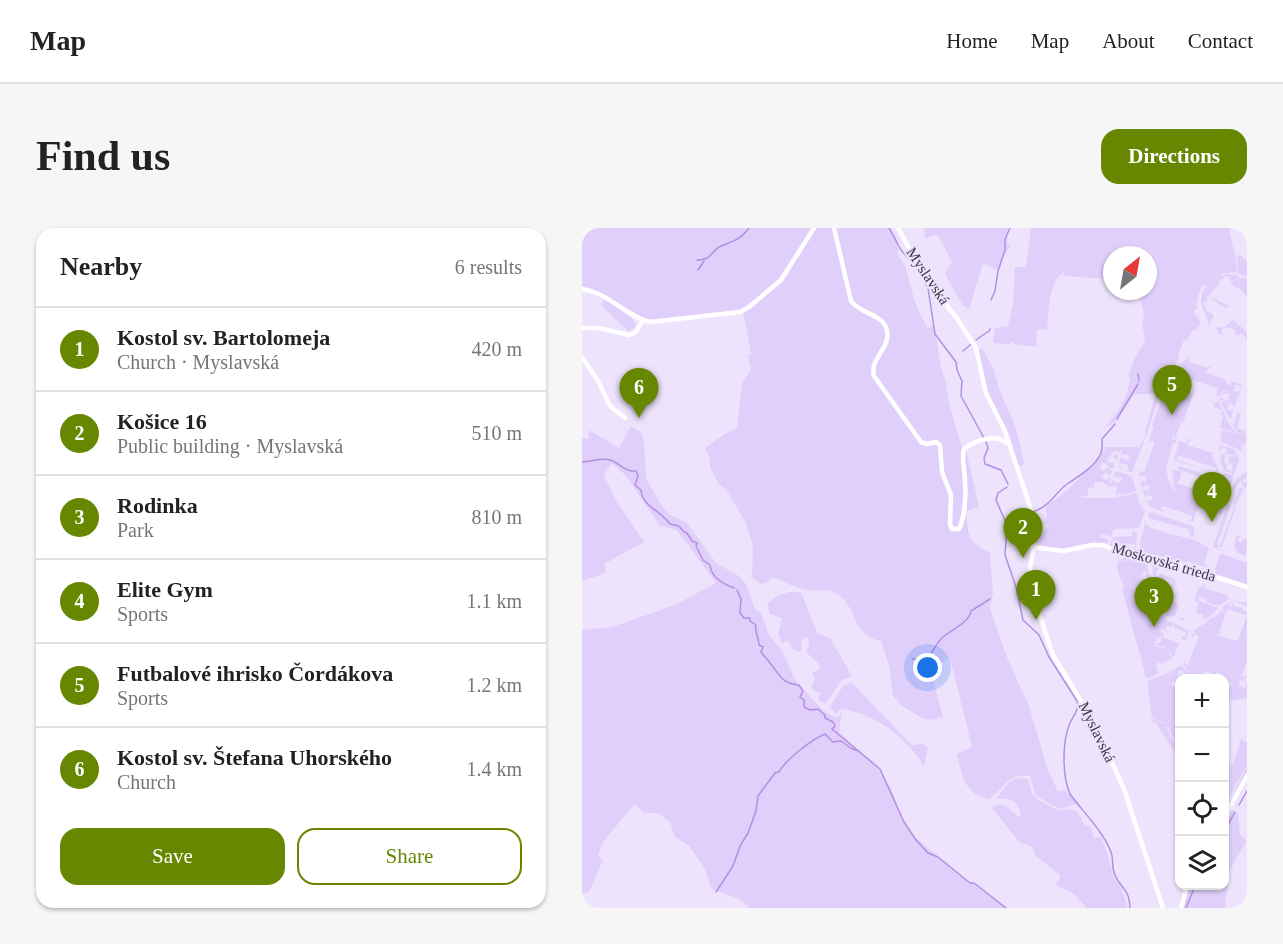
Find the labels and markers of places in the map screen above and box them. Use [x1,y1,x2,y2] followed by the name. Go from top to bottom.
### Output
[1152,366,1192,415] pin: 5
[620,368,658,418] pin: 6
[1192,472,1232,522] pin: 4
[1004,508,1042,558] pin: 2
[1016,570,1056,620] pin: 1
[1134,578,1174,627] pin: 3

